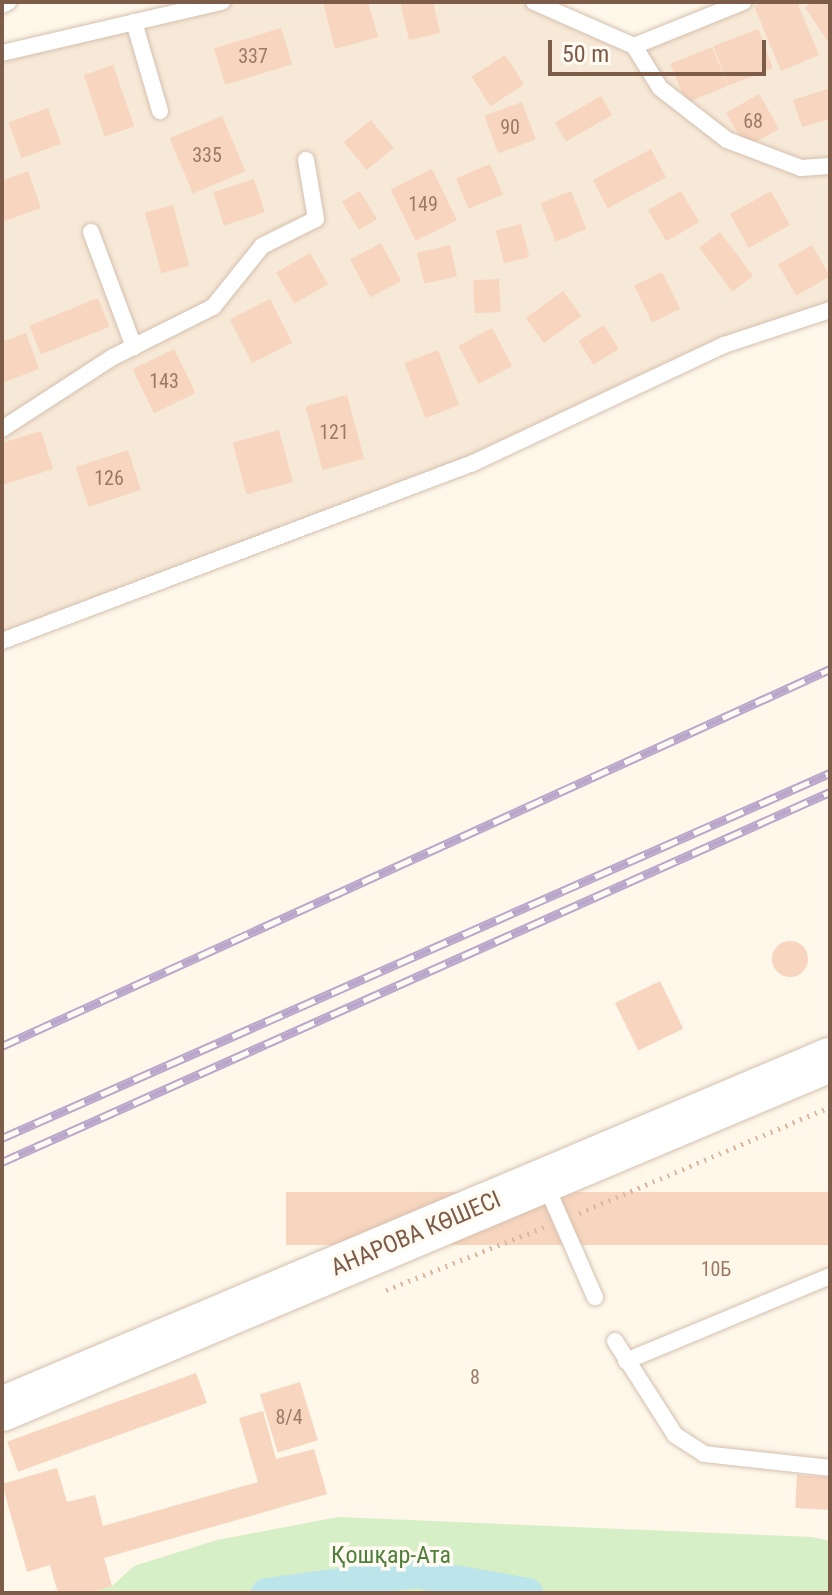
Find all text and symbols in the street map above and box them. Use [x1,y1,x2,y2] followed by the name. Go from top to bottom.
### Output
[552,24,770,74] scale bar
[562,40,609,68] text: 50 m
[238,44,268,68] house number: 337
[743,109,763,133] house number: 68
[500,115,520,139] house number: 90
[192,143,222,167] house number: 335
[408,192,438,216] house number: 149
[149,369,179,393] house number: 143
[319,420,349,444] house number: 121
[94,466,124,490] house number: 126
[327,1185,505,1283] street label: АНАРОВА КӨШЕСІ
[701,1257,731,1281] house number: 10Б
[470,1365,480,1389] house number: 8
[275,1405,303,1429] house number: 8/4
[331,1542,451,1570] park label: Қошқар-Ата

